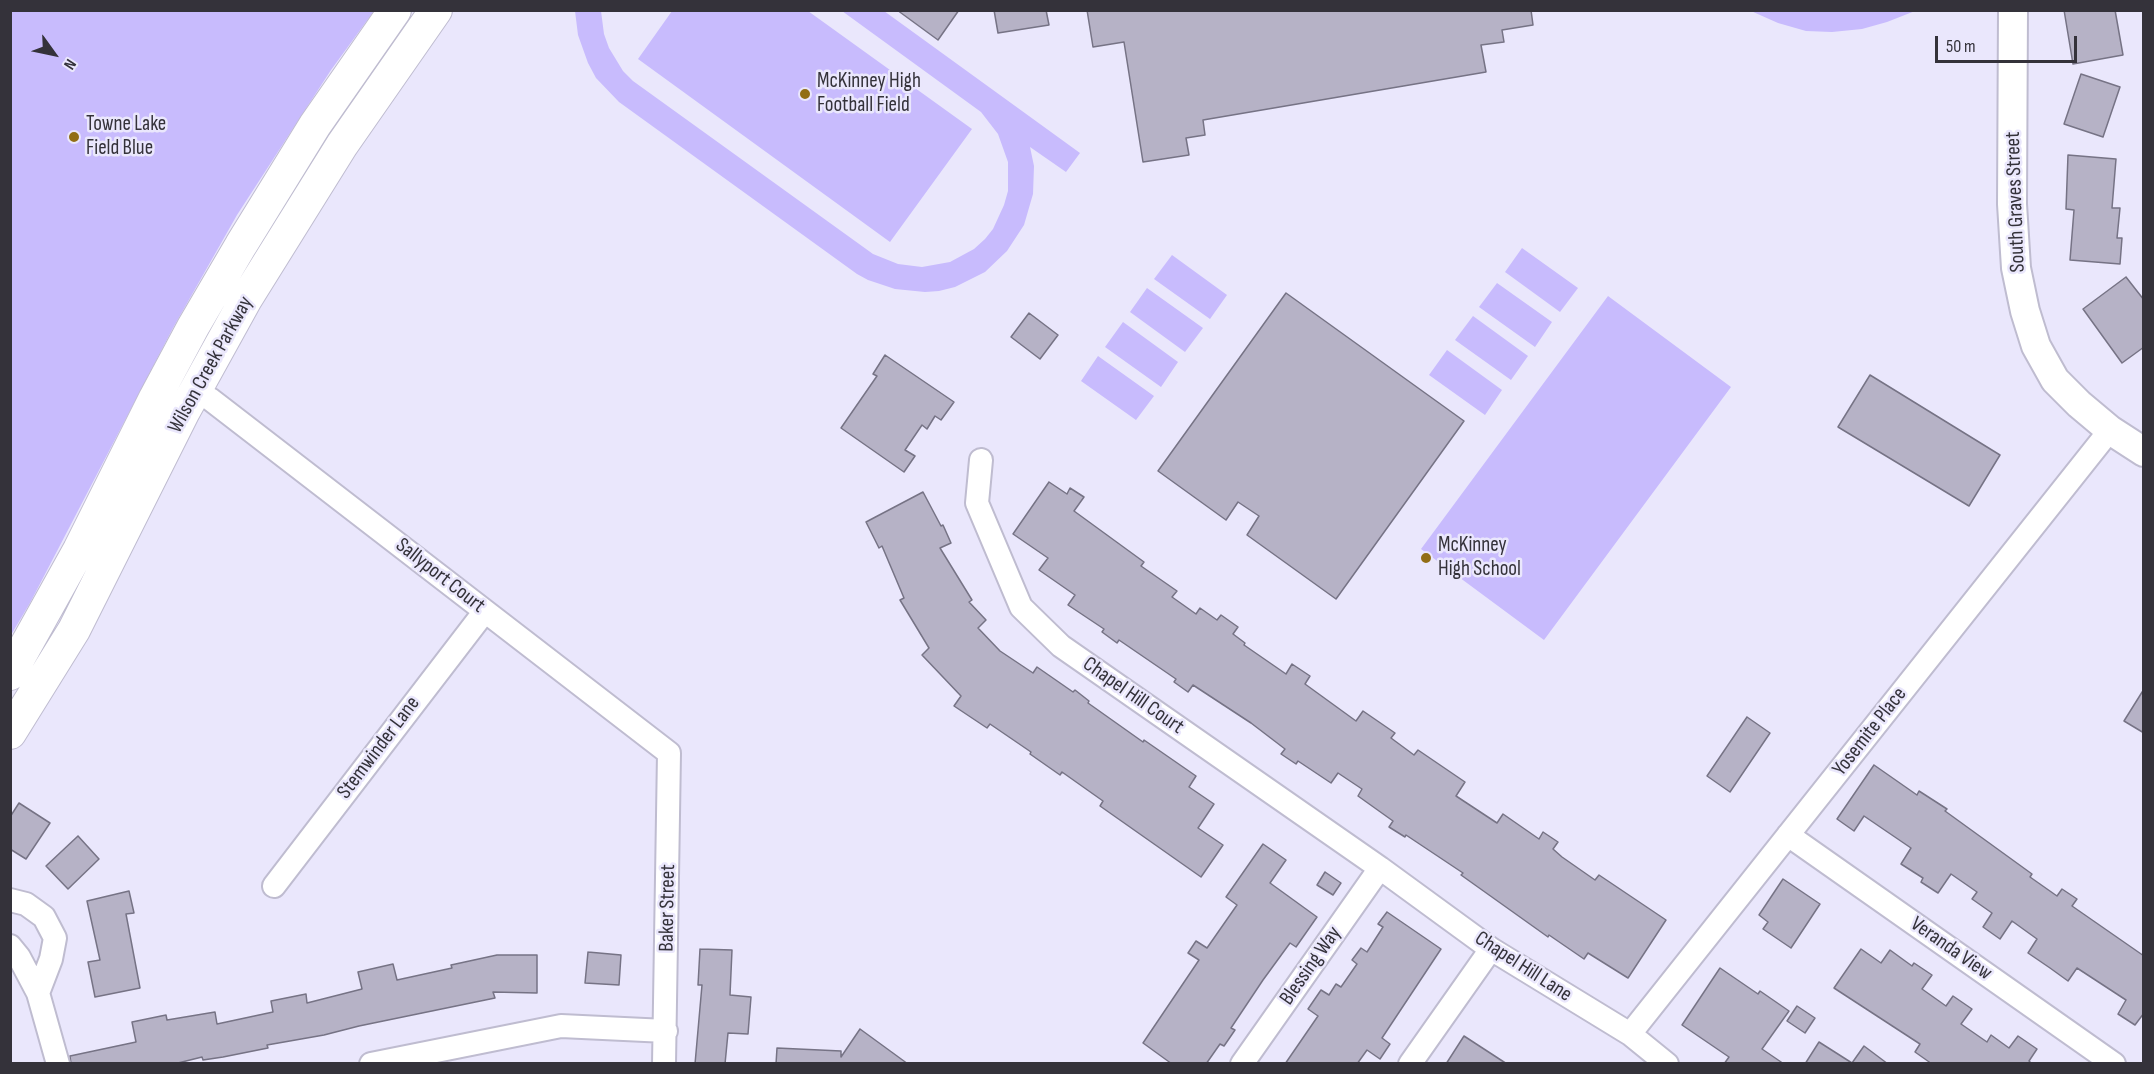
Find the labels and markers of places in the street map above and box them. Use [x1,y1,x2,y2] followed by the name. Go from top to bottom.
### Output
[817,69,921,119] place label: McKinney High Football Field
[798,87,812,101] marker: McKinney High Football Field
[86,112,166,162] place label: Towne Lake Field Blue
[67,130,81,144] marker: Towne Lake Field Blue
[1438,533,1521,583] place label: McKinney High School
[1419,551,1433,565] marker: McKinney High School

